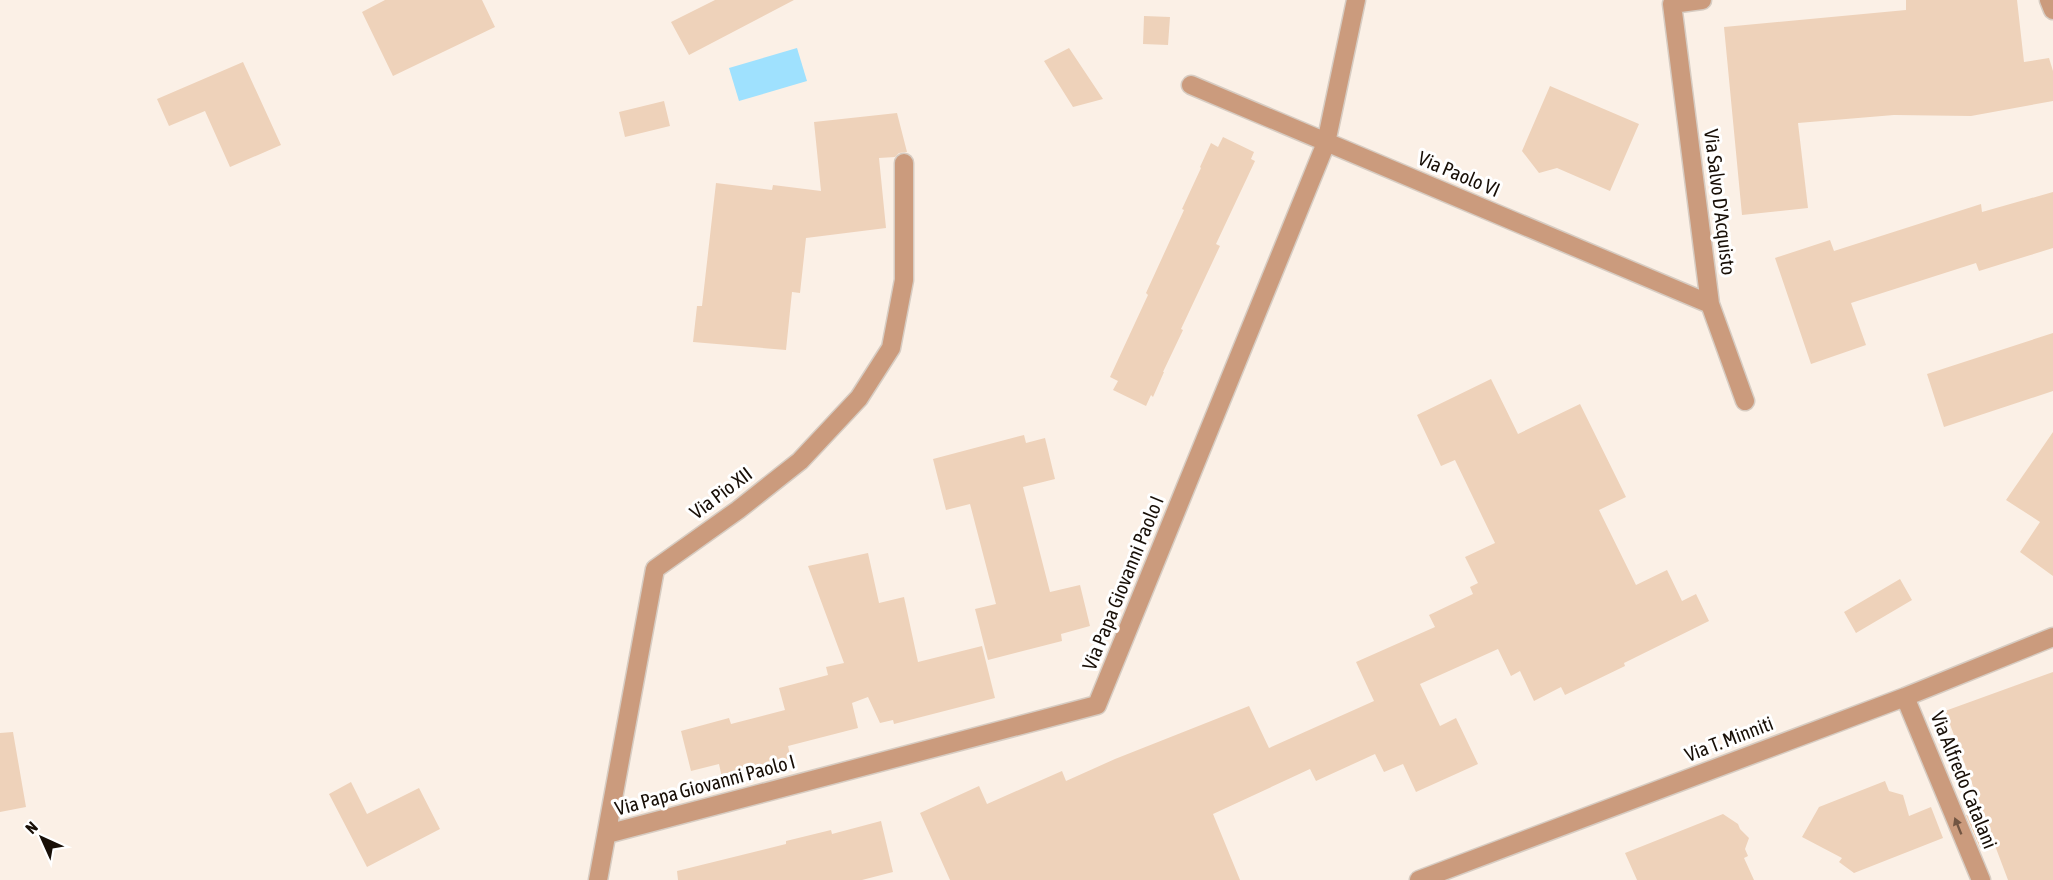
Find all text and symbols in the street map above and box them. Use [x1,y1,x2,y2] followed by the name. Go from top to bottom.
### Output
[1700,128,1741,276] street label: Via Salvo D'Acquisto
[1415,146,1504,201] street label: Via Paolo VI
[685,462,756,523] street label: Via Pio XII
[1077,492,1168,673] street label: Via Papa Giovanni Paolo I
[1926,708,2002,852] street label: Via Alfredo Catalani
[1681,711,1776,766] street label: Via T. Minniti
[612,749,797,820] street label: Via Papa Giovanni Paolo I
[12,808,72,868] north arrow
[1953,817,1962,835] one-way arrow
[22,818,41,837] text: N

